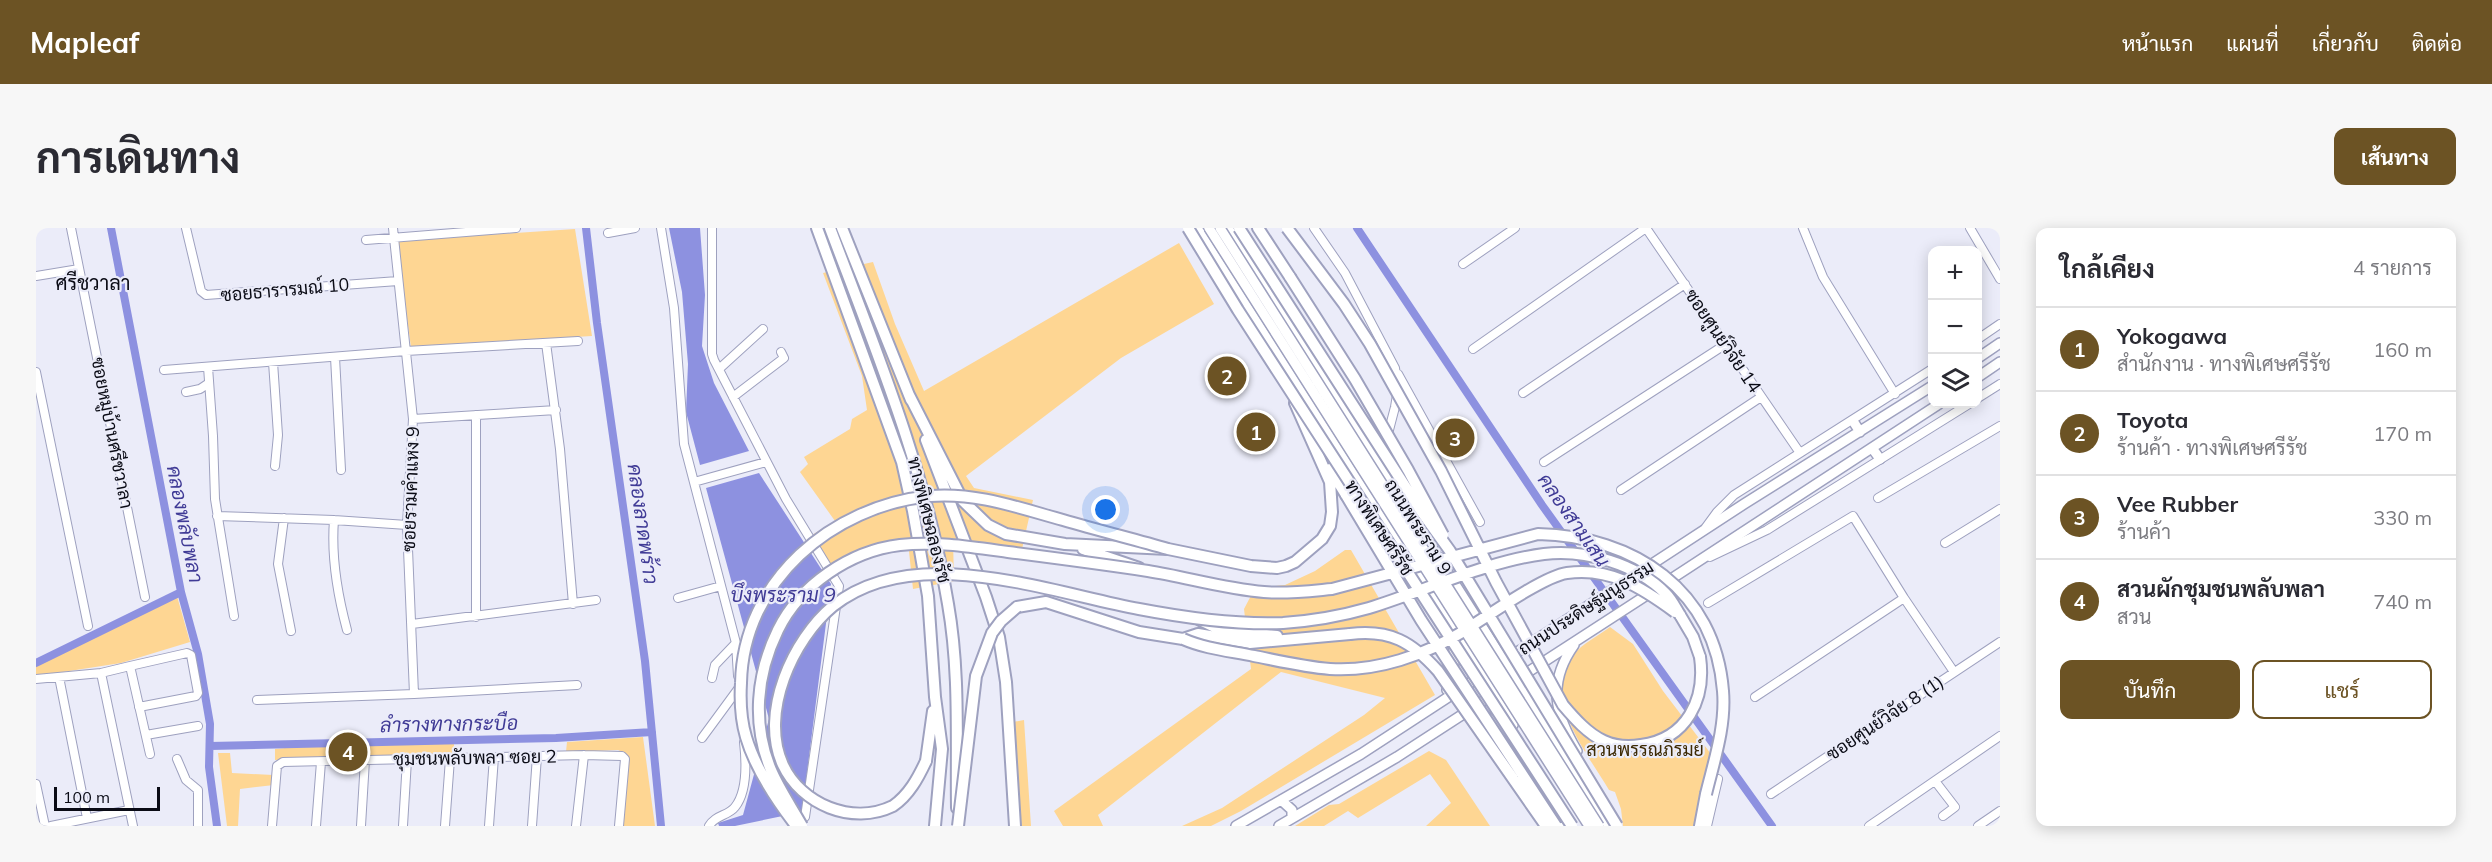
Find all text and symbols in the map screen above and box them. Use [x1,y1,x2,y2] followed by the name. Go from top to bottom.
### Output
[30,25,139,60] text: Mapleaf
[2122,30,2193,56] text: หน้าแรก
[2226,30,2279,56] text: แผนที่
[2312,30,2379,56] text: เกี่ยวกับ
[2412,30,2462,56] text: ติดต่อ
[2334,128,2456,185] button: เส้นทาง
[36,131,240,184] text: การเดินทาง
[1928,246,1982,408] map controls
[1928,246,1982,300] button: +
[2060,252,2155,285] text: ใกล้เคียง
[2353,255,2432,280] text: 4 รายการ
[55,270,131,295] district label: ศรีชวาลา
[220,271,350,307] street label: ซอยธารารมณ์ 10
[1679,284,1768,398] street label: ซอยศูนย์วิจัย 14
[1928,300,1982,354] button: −
[2117,322,2227,350] text: Yokogawa
[2074,337,2086,362] text: 1
[2373,337,2432,362] text: 160 m
[2117,351,2331,376] text: สำนักงาน · ทางพิเศษศรีรัช
[1208,354,1246,398] pin: 2
[1928,354,1982,408] button: layers
[85,355,139,511] street label: ซอยหมู่บ้านศรีชวาลา
[2117,406,2188,434] text: Toyota
[1236,410,1276,454] pin: 1
[1436,416,1474,460] pin: 3
[2074,421,2086,446] text: 2
[2373,421,2432,446] text: 170 m
[397,426,424,552] street label: ซอยรามคำแหง 9
[2117,435,2308,460] text: ร้านค้า · ทางพิเศษศรีรัช
[903,454,956,585] street label: ทางพิเศษฉลองรัช
[623,462,664,586] water label: คลองลาดพร้าว
[162,463,209,585] water label: คลองพลับพลา
[1533,468,1616,572] water label: คลองสามเสน
[1340,475,1420,580] street label: ทางพิเศษศรีรัช
[1380,475,1457,579] street label: ถนนพระราม 9
[2117,490,2238,518] text: Vee Rubber
[1091,495,1120,524] your location
[2074,505,2086,530] text: 3
[2373,505,2432,530] text: 330 m
[2117,519,2171,544] text: ร้านค้า
[1513,554,1659,662] street label: ถนนประดิษฐ์มนูธรรม
[2117,575,2325,603] text: สวนผักชุมชนพลับพลา
[730,582,836,607] water label: บึงพระราม 9
[2074,589,2086,614] text: 4
[2373,589,2432,614] text: 740 m
[2117,604,2152,629] text: สวน
[2060,660,2240,719] button: บันทึก
[2252,660,2432,719] button: แชร์
[1821,669,1949,767] street label: ซอยศูนย์วิจัย 8 (1)
[380,710,518,737] water label: ลำรางทางกระบือ
[328,730,368,774] pin: 4
[1586,737,1704,761] park label: สวนพรรณภิรมย์
[393,745,557,771] street label: ชุมชนพลับพลา ซอย 2
[54,784,160,812] scale bar
[63,787,110,807] text: 100 m

